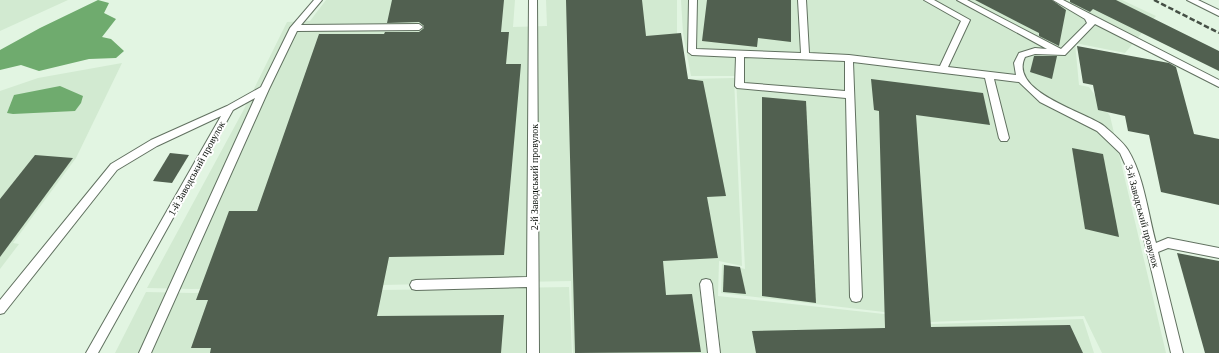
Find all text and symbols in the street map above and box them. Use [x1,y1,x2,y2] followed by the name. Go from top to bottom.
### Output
[166,119,227,217] street label: 1-й Заводський провулок
[529,124,540,230] street label: 2-й Заводський провулок
[1123,163,1162,269] street label: 3-й Заводський провулок

